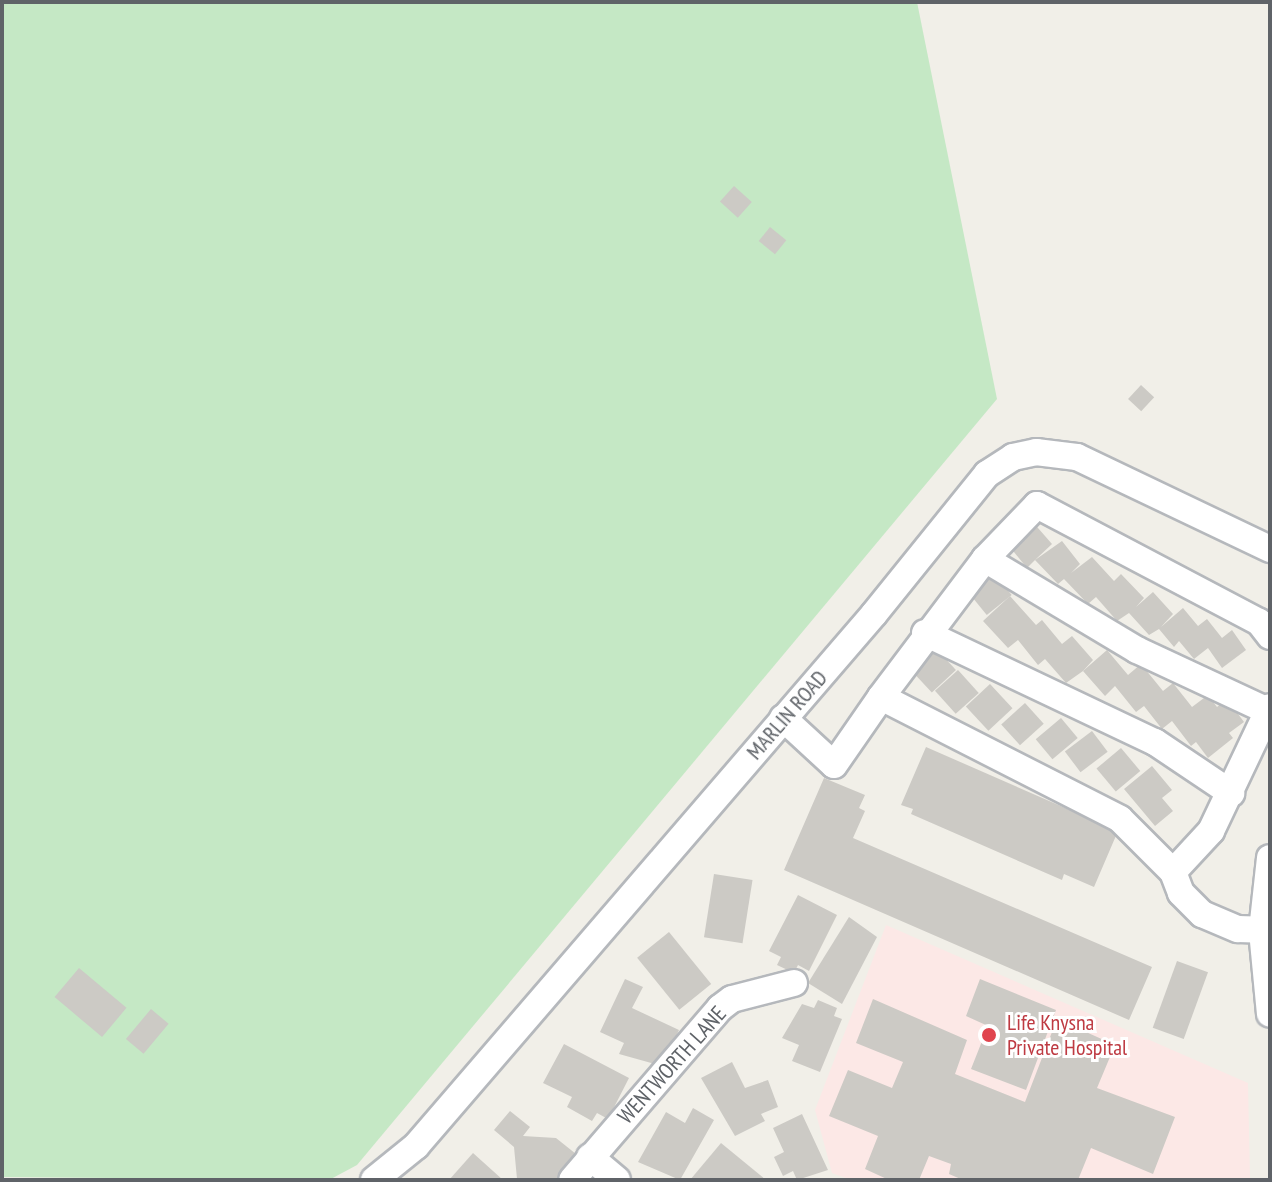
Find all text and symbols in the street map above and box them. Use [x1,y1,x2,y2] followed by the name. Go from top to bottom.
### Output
[741,665,833,765] street label: MARLIN ROAD
[612,1001,732,1129] street label: WENTWORTH LANE
[1007,1009,1127,1060] place label: Life Knysna Private Hospital
[978,1024,1000,1046] marker: Life Knysna Private Hospital

